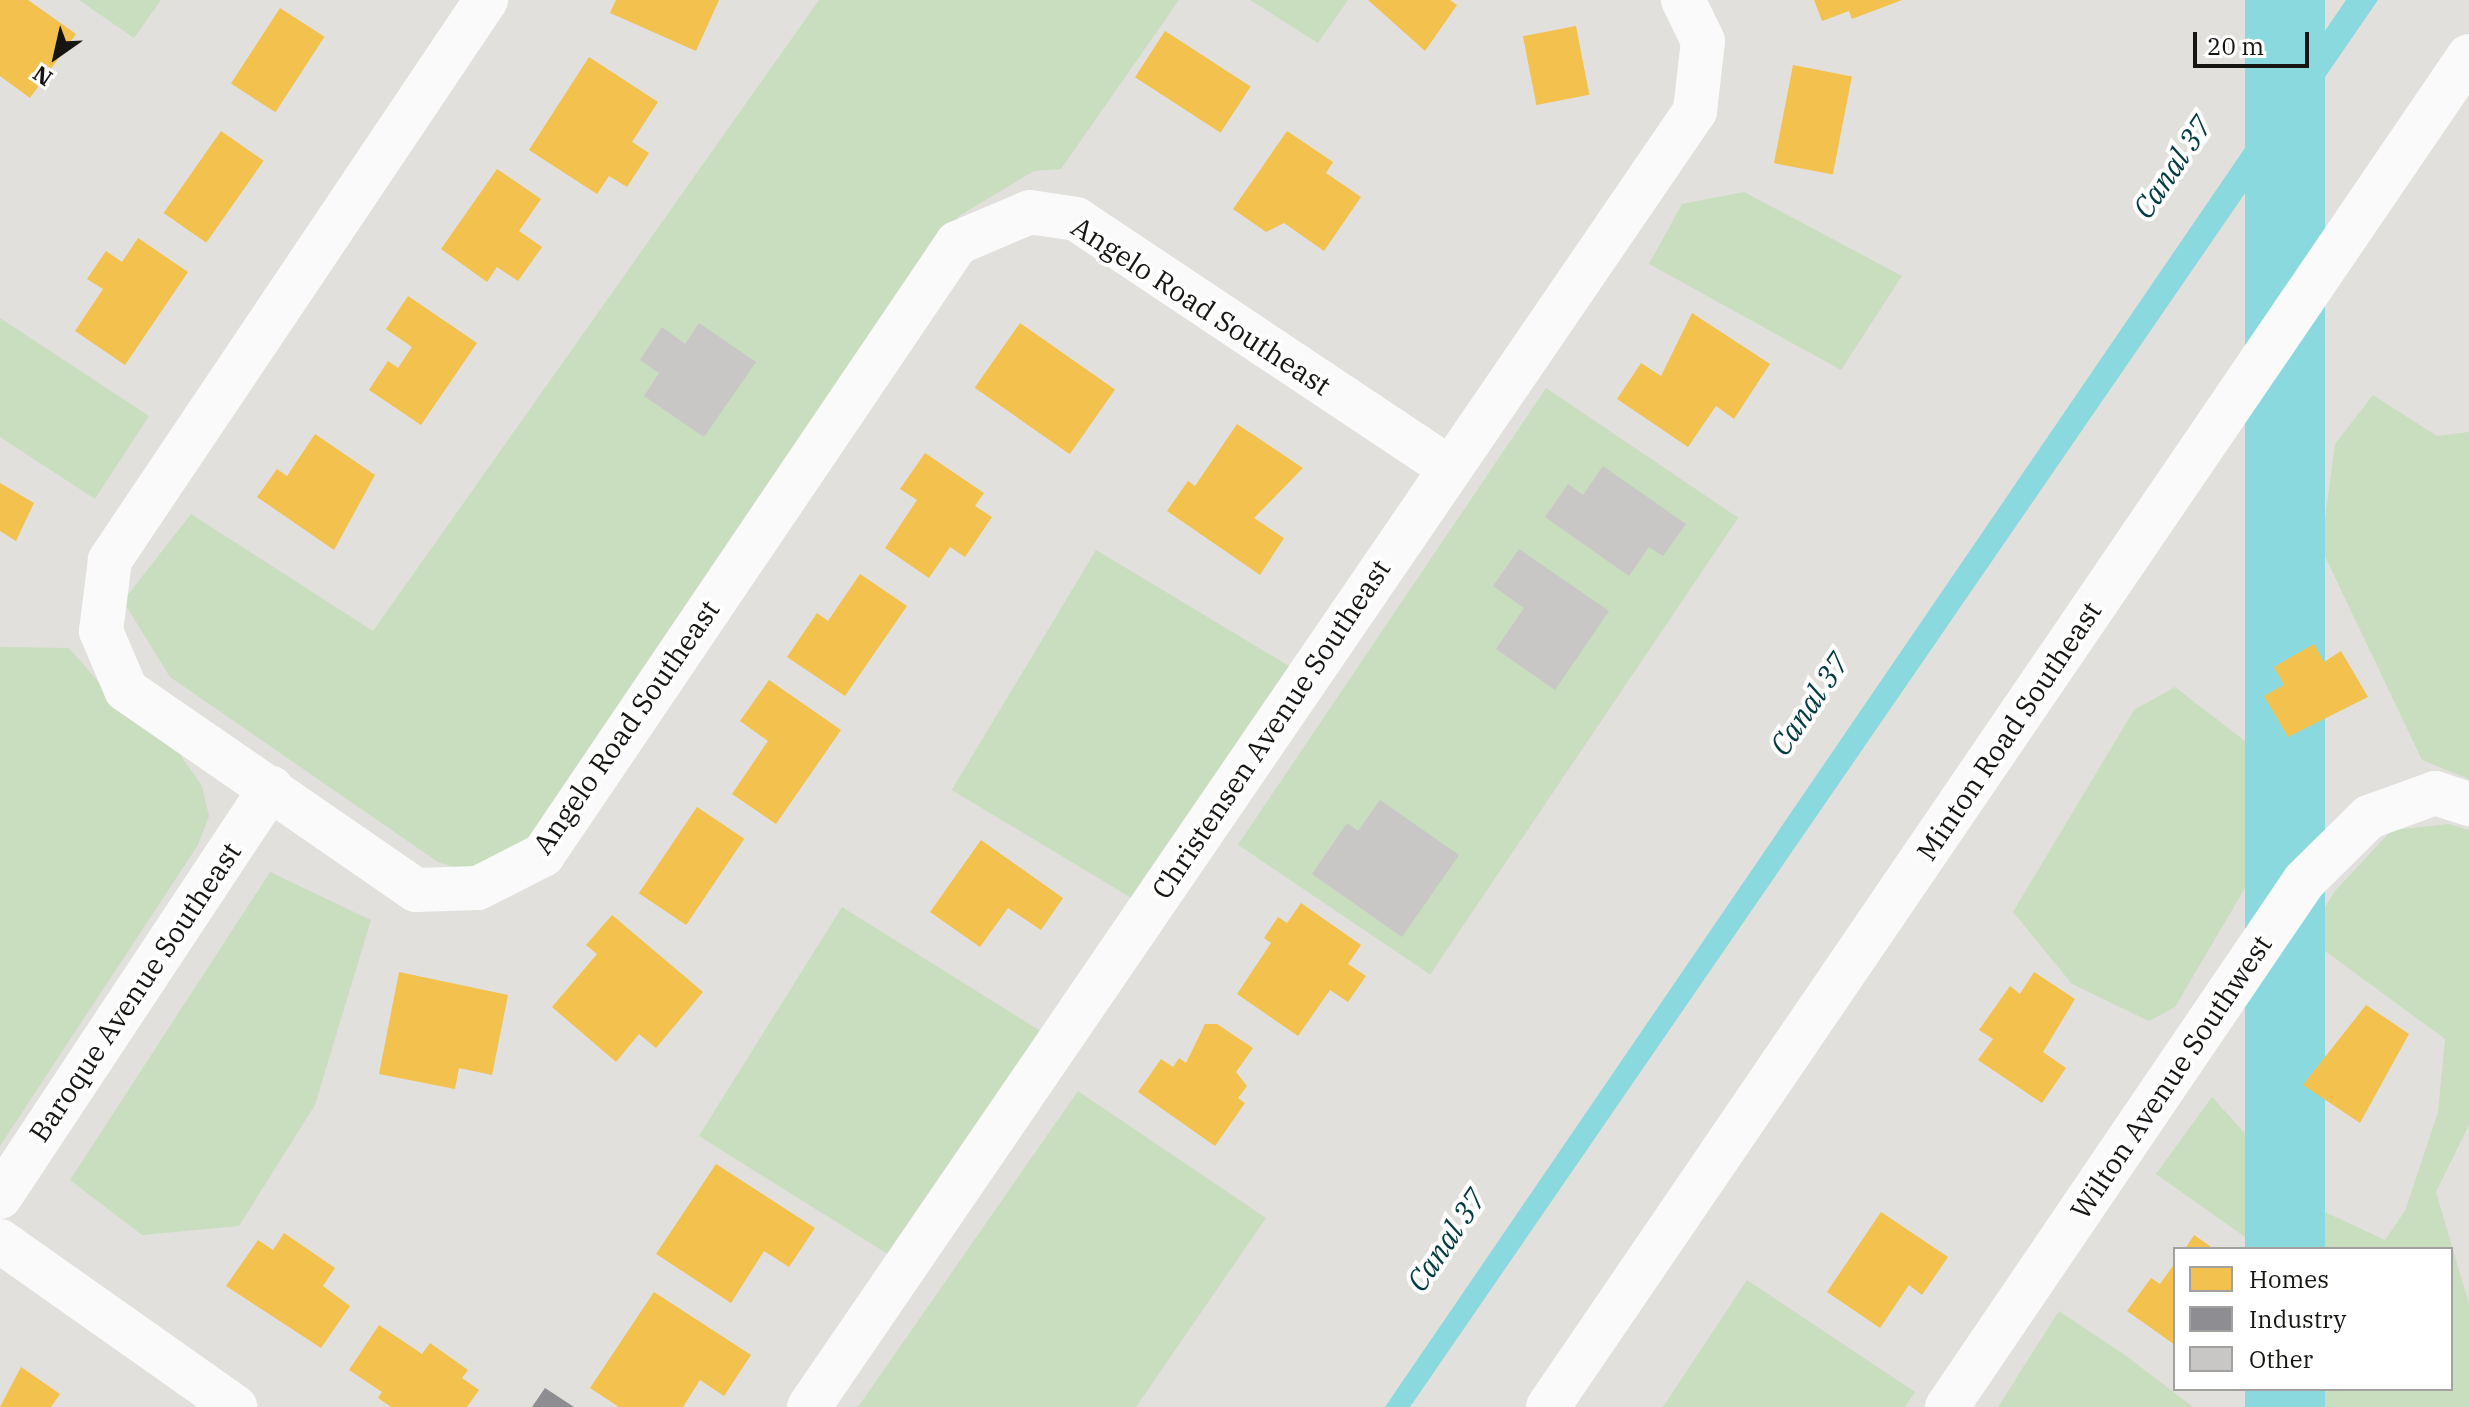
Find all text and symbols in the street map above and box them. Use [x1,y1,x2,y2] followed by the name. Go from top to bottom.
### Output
[16,16,96,96] north arrow
[2197,16,2313,66] scale bar
[2207,30,2264,62] text: 20 m
[27,59,58,93] text: N
[2125,109,2219,225] water label: Canal 37
[1065,210,1337,402] street label: Angelo Road Southeast
[1145,553,1397,905] street label: Christensen Avenue Southeast
[526,594,726,860] street label: Angelo Road Southeast
[1910,595,2108,867] street label: Minton Road Southeast
[1762,646,1856,762] water label: Canal 37
[22,836,248,1148] street label: Baroque Avenue Southeast
[2063,929,2279,1225] street label: Wilton Avenue Southwest
[1399,1182,1493,1298] water label: Canal 37
[2173,1247,2453,1391] legend
[2249,1263,2329,1295] text: Homes
[2249,1303,2346,1335] text: Industry
[2249,1343,2313,1375] text: Other

